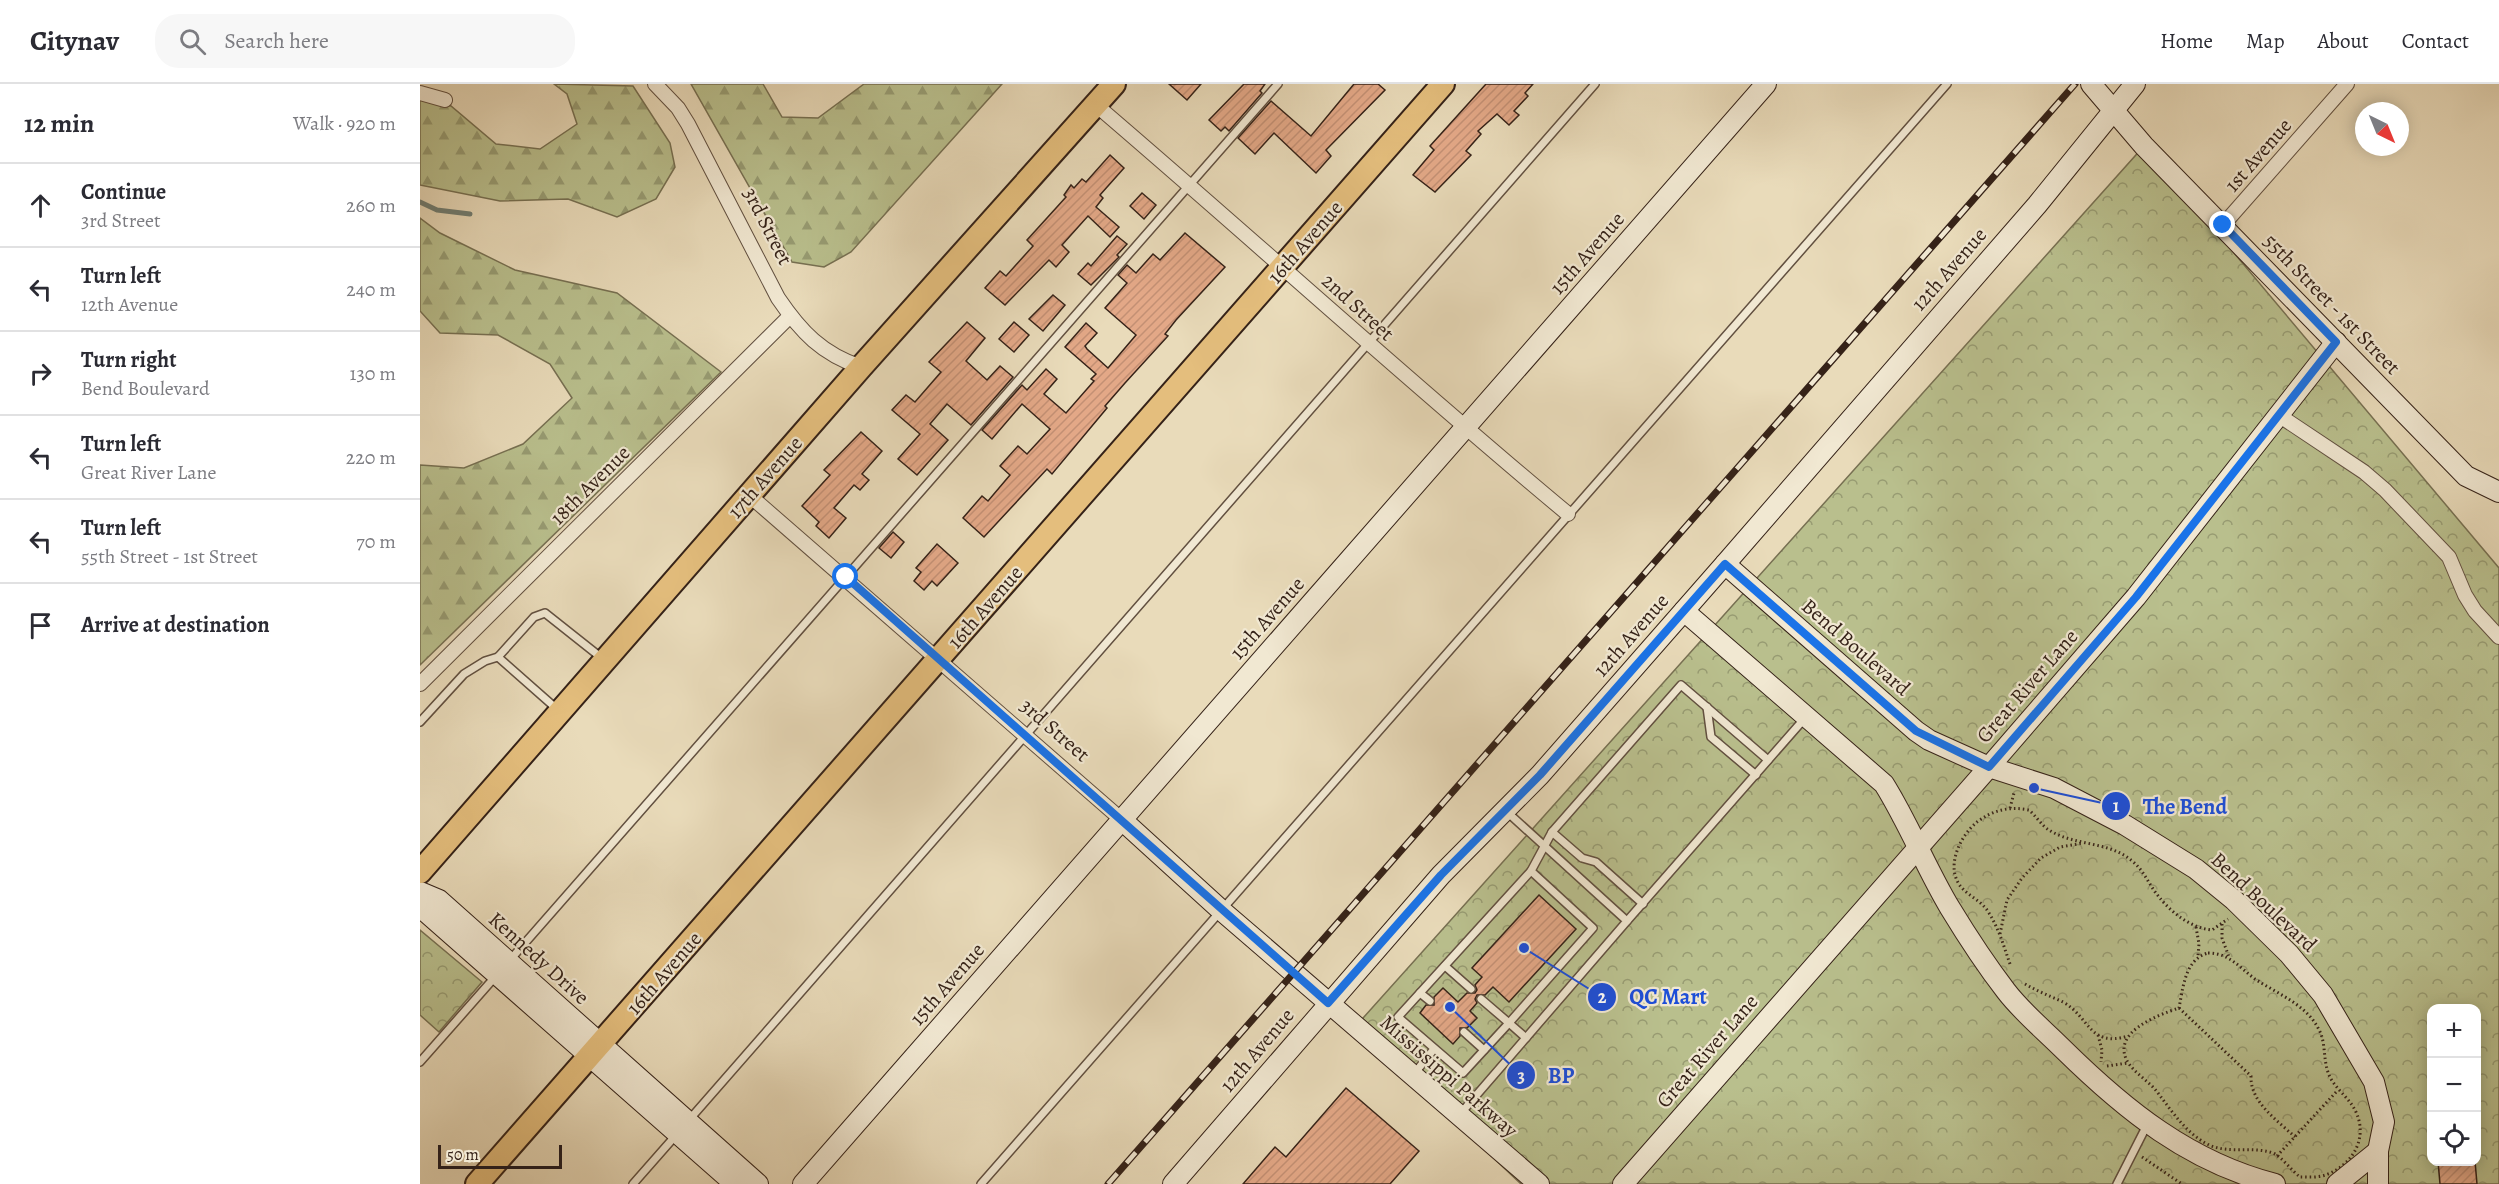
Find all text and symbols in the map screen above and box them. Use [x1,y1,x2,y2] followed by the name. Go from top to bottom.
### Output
[155,14,575,68] search box
[30,22,119,60] text: Citynav
[176,25,209,58] icon: search
[224,26,329,56] text: Search here
[2160,27,2213,55] text: Home
[2246,27,2284,55] text: Map
[2317,27,2369,55] text: About
[2402,27,2469,55] text: Contact
[2355,102,2409,156] north arrow
[24,106,94,141] text: 12 min
[293,110,396,137] text: Walk · 920 m
[2218,112,2298,198] street label: 1st Avenue
[81,177,166,207] text: Continue
[737,182,799,270] street label: 3rd Street
[24,189,57,222] icon: ahead
[346,192,396,219] text: 260 m
[1261,194,1349,290] street label: 16th Avenue
[1543,206,1631,300] street label: 15th Avenue
[81,207,161,234] text: 3rd Street
[2209,211,2235,237] route end
[1905,221,1993,317] street label: 12th Avenue
[2257,227,2407,381] street label: 55th Street - 1st Street
[81,261,161,291] text: Turn left
[1316,267,1400,347] street label: 2nd Street
[24,273,57,306] icon: left
[346,276,396,303] text: 240 m
[81,291,178,318] text: 12th Avenue
[81,345,177,375] text: Turn right
[24,357,57,390] icon: right
[350,360,396,387] text: 130 m
[81,375,210,402] text: Bend Boulevard
[81,429,161,459] text: Turn left
[721,430,809,524] street label: 17th Avenue
[544,439,636,531] street label: 18th Avenue
[24,441,57,474] icon: left
[346,444,396,471] text: 220 m
[81,459,216,486] text: Great River Lane
[81,513,161,543] text: Turn left
[24,525,57,558] icon: left
[356,528,396,555] text: 70 m
[81,543,258,570] text: 55th Street - 1st Street
[941,559,1029,655] street label: 16th Avenue
[832,563,858,589] route start
[1223,571,1311,665] street label: 15th Avenue
[1587,587,1675,683] street label: 12th Avenue
[1796,592,1917,702] street label: Bend Boulevard
[24,609,57,642] icon: arrive
[81,610,270,640] text: Arrive at destination
[1970,623,2084,749] street label: Great River Lane
[1014,692,1096,768] street label: 3rd Street
[2101,786,2239,826] callout: The Bend
[2143,792,2227,822] text: The Bend
[2113,794,2120,818] text: 1
[2205,846,2324,959] street label: Bend Boulevard
[483,905,595,1011] street label: Kennedy Drive
[620,925,708,1021] street label: 16th Avenue
[903,937,991,1031] street label: 15th Avenue
[1587,977,1718,1017] callout: QC Mart
[1629,982,1707,1012] text: QC Mart
[1598,985,1607,1009] text: 2
[1650,988,1764,1114] street label: Great River Lane
[1213,1002,1301,1098] street label: 12th Avenue
[2427,1004,2481,1166] map controls
[2427,1004,2481,1058] button: +
[1374,1008,1524,1144] street label: Mississippi Parkway
[1506,1055,1586,1095] callout: BP
[2427,1058,2481,1112] button: −
[1548,1061,1575,1091] text: BP
[1517,1064,1525,1088] text: 3
[2427,1112,2481,1166] button: locate
[438,1142,562,1170] scale bar
[447,1144,479,1166] text: 50 m

